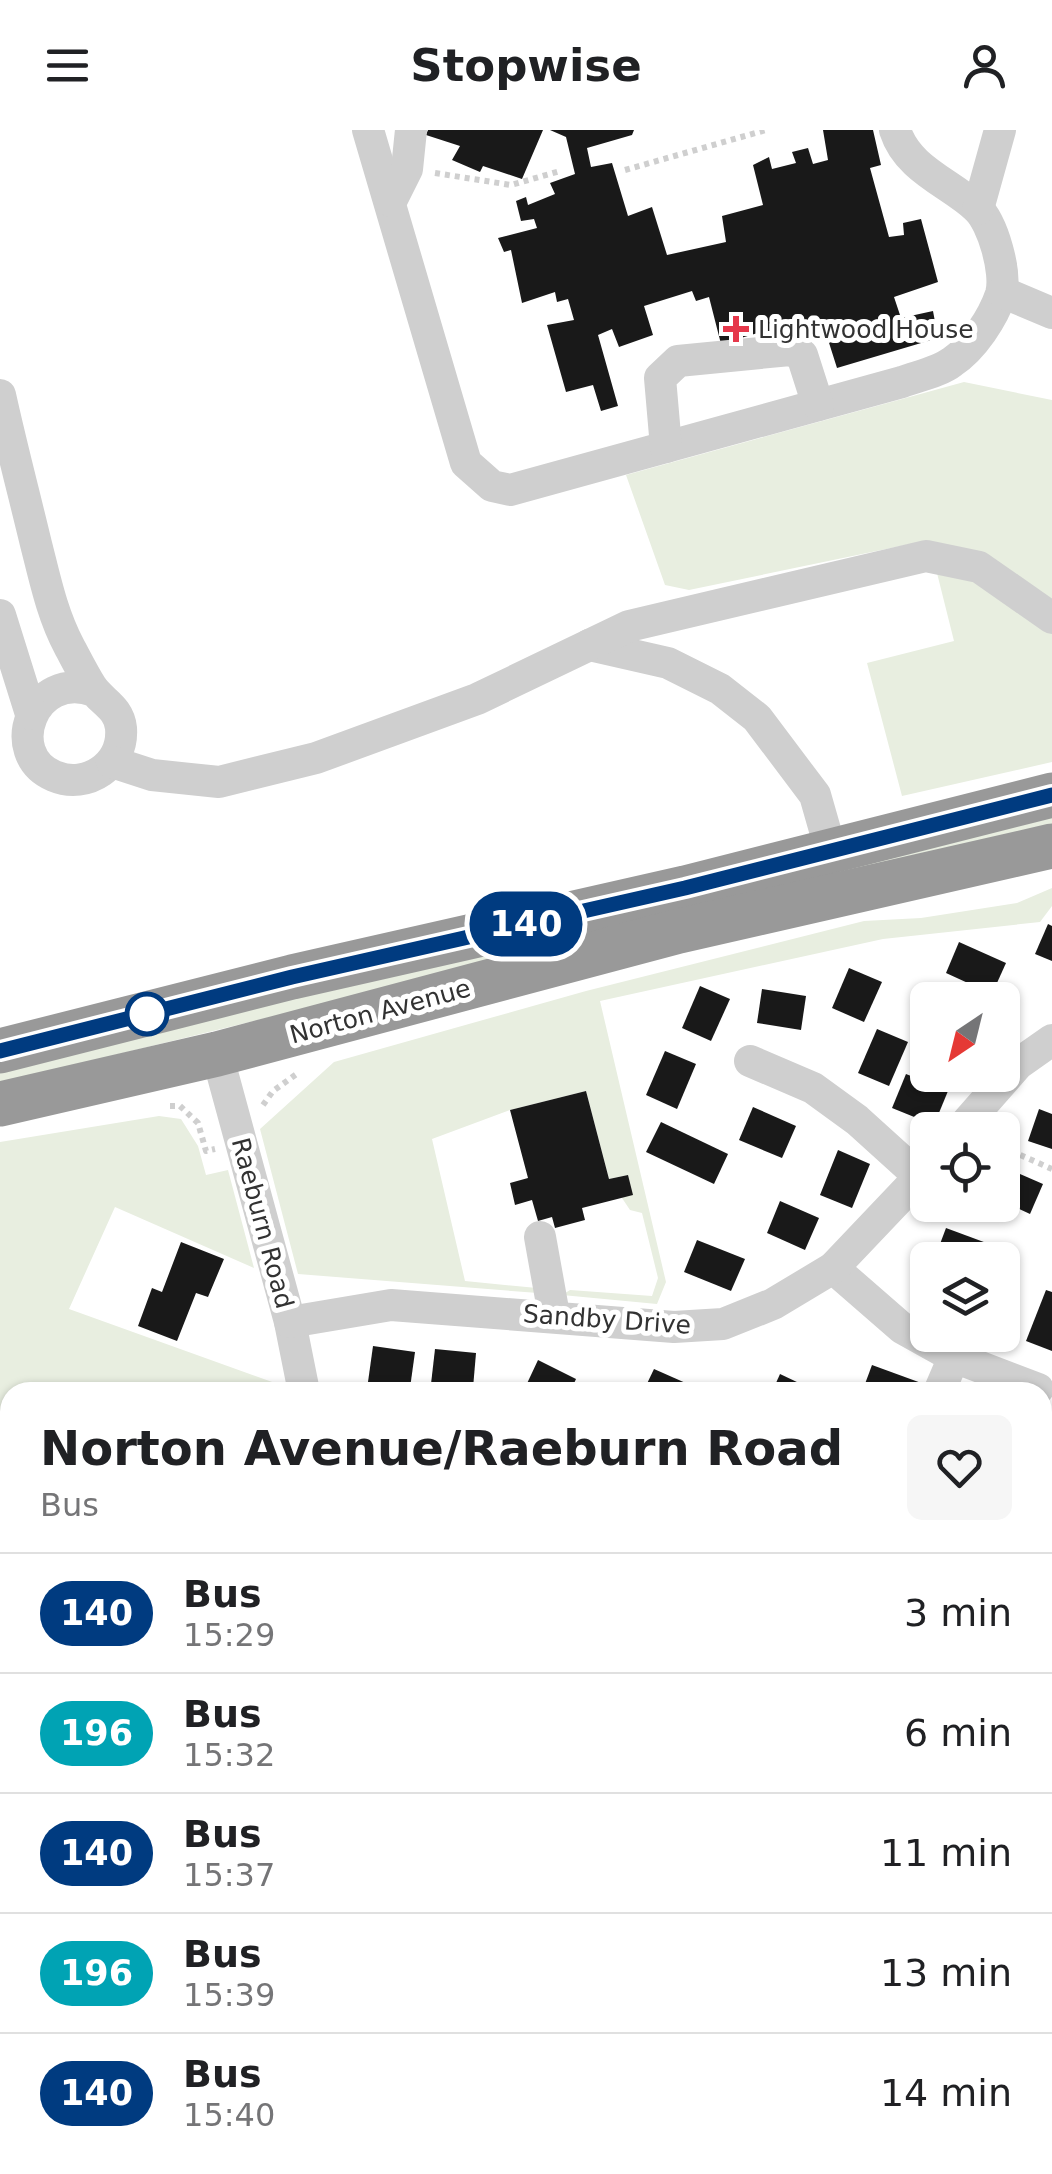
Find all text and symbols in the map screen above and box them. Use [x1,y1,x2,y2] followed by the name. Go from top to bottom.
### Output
[40,38,95,93] icon: menu
[957,38,1012,93] icon: person
[410,39,642,92] text: Stopwise
[758,315,974,344] place label: Lightwood House
[723,316,749,342] marker: Lightwood House
[468,892,584,956] line badge: 140
[489,904,563,944] text: 140
[287,973,474,1050] street label: Norton Avenue
[910,982,1020,1092] north arrow
[910,982,1020,1352] map controls
[126,993,168,1035] unlabelled marker
[910,1112,1020,1222] button: locate
[226,1135,299,1312] street label: Raeburn Road
[910,1242,1020,1352] button: layers
[522,1299,692,1340] street label: Sandby Drive
[907,1415,1012,1520] button: heart
[40,1420,843,1476] text: Norton Avenue/Raeburn Road
[40,1486,99,1524] text: Bus
[183,1572,262,1616] text: Bus
[904,1591,1012,1635] text: 3 min
[60,1593,133,1633] text: 140
[183,1616,275,1654] text: 15:29
[183,1692,262,1736] text: Bus
[904,1711,1012,1755] text: 6 min
[60,1713,133,1753] text: 196
[183,1736,275,1774] text: 15:32
[183,1812,262,1856] text: Bus
[880,1831,1012,1875] text: 11 min
[60,1833,133,1873] text: 140
[183,1856,275,1894] text: 15:37
[183,1932,262,1976] text: Bus
[880,1951,1012,1995] text: 13 min
[60,1953,133,1993] text: 196
[183,1976,275,2014] text: 15:39
[183,2052,262,2096] text: Bus
[880,2071,1012,2115] text: 14 min
[60,2073,133,2113] text: 140
[183,2096,275,2134] text: 15:40

